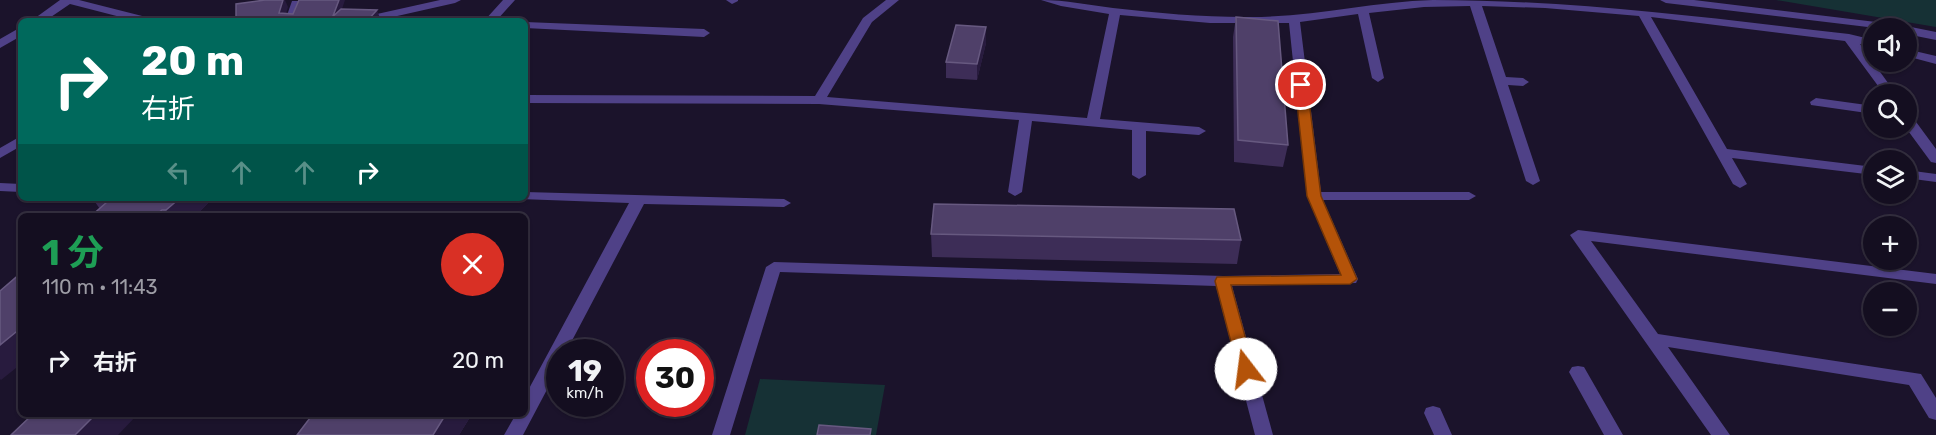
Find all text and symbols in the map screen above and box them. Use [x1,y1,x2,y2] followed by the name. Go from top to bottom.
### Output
[1863,18,1917,336] map controls
[1863,18,1917,72] button: sound
[141,36,244,86] text: 20 m
[42,42,120,120] icon: right
[1275,59,1326,110] pin
[1284,68,1317,101] icon: arrive
[1863,84,1917,138] button: search
[141,93,195,125] text: 右折
[1863,150,1917,204] button: layers
[162,156,195,189] icon: left
[225,156,258,189] icon: ahead
[288,156,321,189] icon: ahead
[351,156,384,189] icon: right
[1863,216,1917,270] button: +
[42,231,104,274] text: 1 分
[441,233,504,296] button: close
[42,275,158,299] text: 110 m · 11:43
[1863,282,1917,336] button: −
[1214,337,1278,401] position arrow
[636,339,714,417] speed limit sign: 30
[42,344,75,377] icon: right
[452,347,504,374] text: 20 m
[93,349,137,376] text: 右折
[568,353,602,389] text: 19
[566,384,604,402] text: km/h

